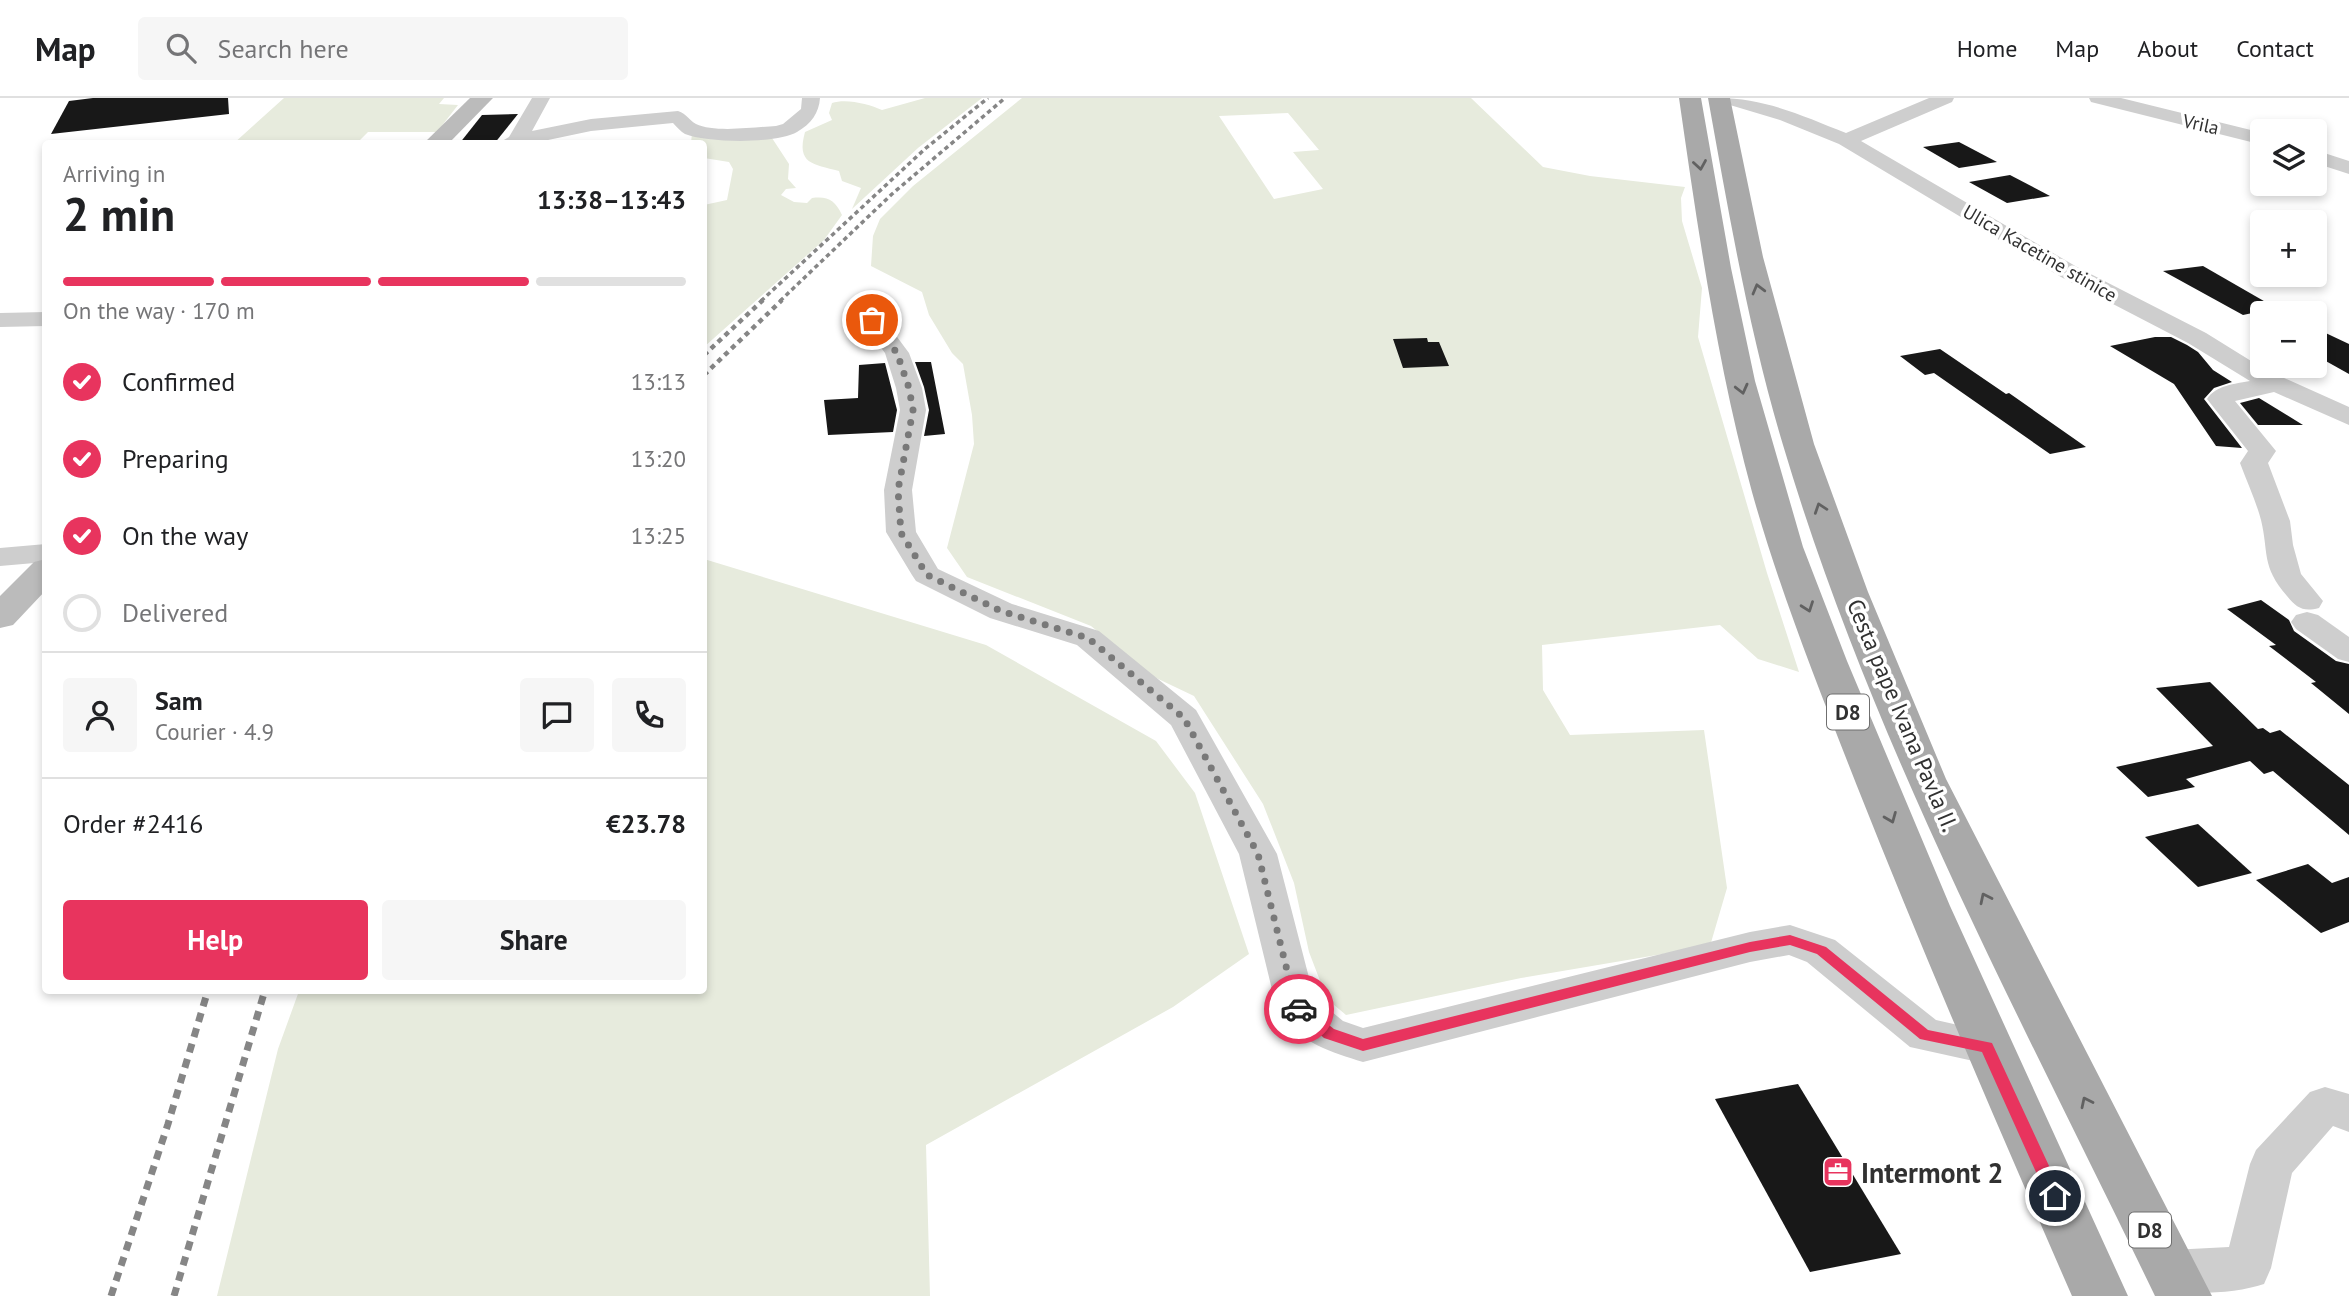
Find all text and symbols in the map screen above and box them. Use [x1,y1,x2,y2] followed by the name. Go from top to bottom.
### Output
[138,17,628,80] search box
[35,27,96,70] text: Map
[162,29,200,67] icon: search
[218,32,349,65] text: Search here
[1957,33,2017,64] text: Home
[2055,33,2099,64] text: Map
[2137,33,2198,64] text: About
[2236,33,2314,64] text: Contact
[2180,108,2221,140] street label: Vrila
[2250,119,2327,378] map controls
[2250,119,2327,196] button: layers
[63,159,165,188] text: Arriving in
[1692,160,1707,171] one-way arrow
[537,183,686,216] text: 13:38–13:43
[63,184,175,244] text: 2 min
[1959,199,2121,307] street label: Ulica Kacetine stinice
[2250,210,2327,287] button: +
[1752,283,1766,295] one-way arrow
[842,290,902,350] pin
[63,296,255,325] text: On the way · 170 m
[853,301,891,339] icon: bag
[2250,301,2327,378] button: −
[63,363,101,401] icon: check
[122,365,235,398] text: Confirmed
[631,367,686,396] text: 13:13
[1734,383,1748,395] one-way arrow
[63,440,101,478] icon: check
[122,442,229,475] text: Preparing
[631,444,686,473] text: 13:20
[1814,502,1828,515] one-way arrow
[63,517,101,555] icon: check
[122,519,248,552] text: On the way
[631,521,686,550] text: 13:25
[1841,594,1965,836] street label: Cesta pape Ivana Pavla II.
[122,596,228,629] text: Delivered
[1800,600,1814,612] one-way arrow
[63,678,137,752] button: person
[520,678,594,752] button: chat
[612,678,686,752] button: phone
[155,684,203,717] text: Sam
[1827,694,1869,730] road number: D8
[155,717,274,746] text: Courier · 4.9
[63,807,203,840] text: Order #2416
[606,807,686,840] text: €23.78
[1882,812,1896,824] one-way arrow
[1979,893,1993,905] one-way arrow
[63,900,368,980] button: Help
[382,900,686,980] button: Share
[1264,974,1334,1044] courier
[1280,990,1318,1028] icon: car
[2080,1097,2094,1109] one-way arrow
[1861,1154,2004,1191] place label: Intermont 2
[1821,1155,1855,1189] office icon: Intermont 2
[2025,1166,2085,1226] pin
[2036,1177,2074,1215] icon: home
[2129,1212,2171,1248] road number: D8

